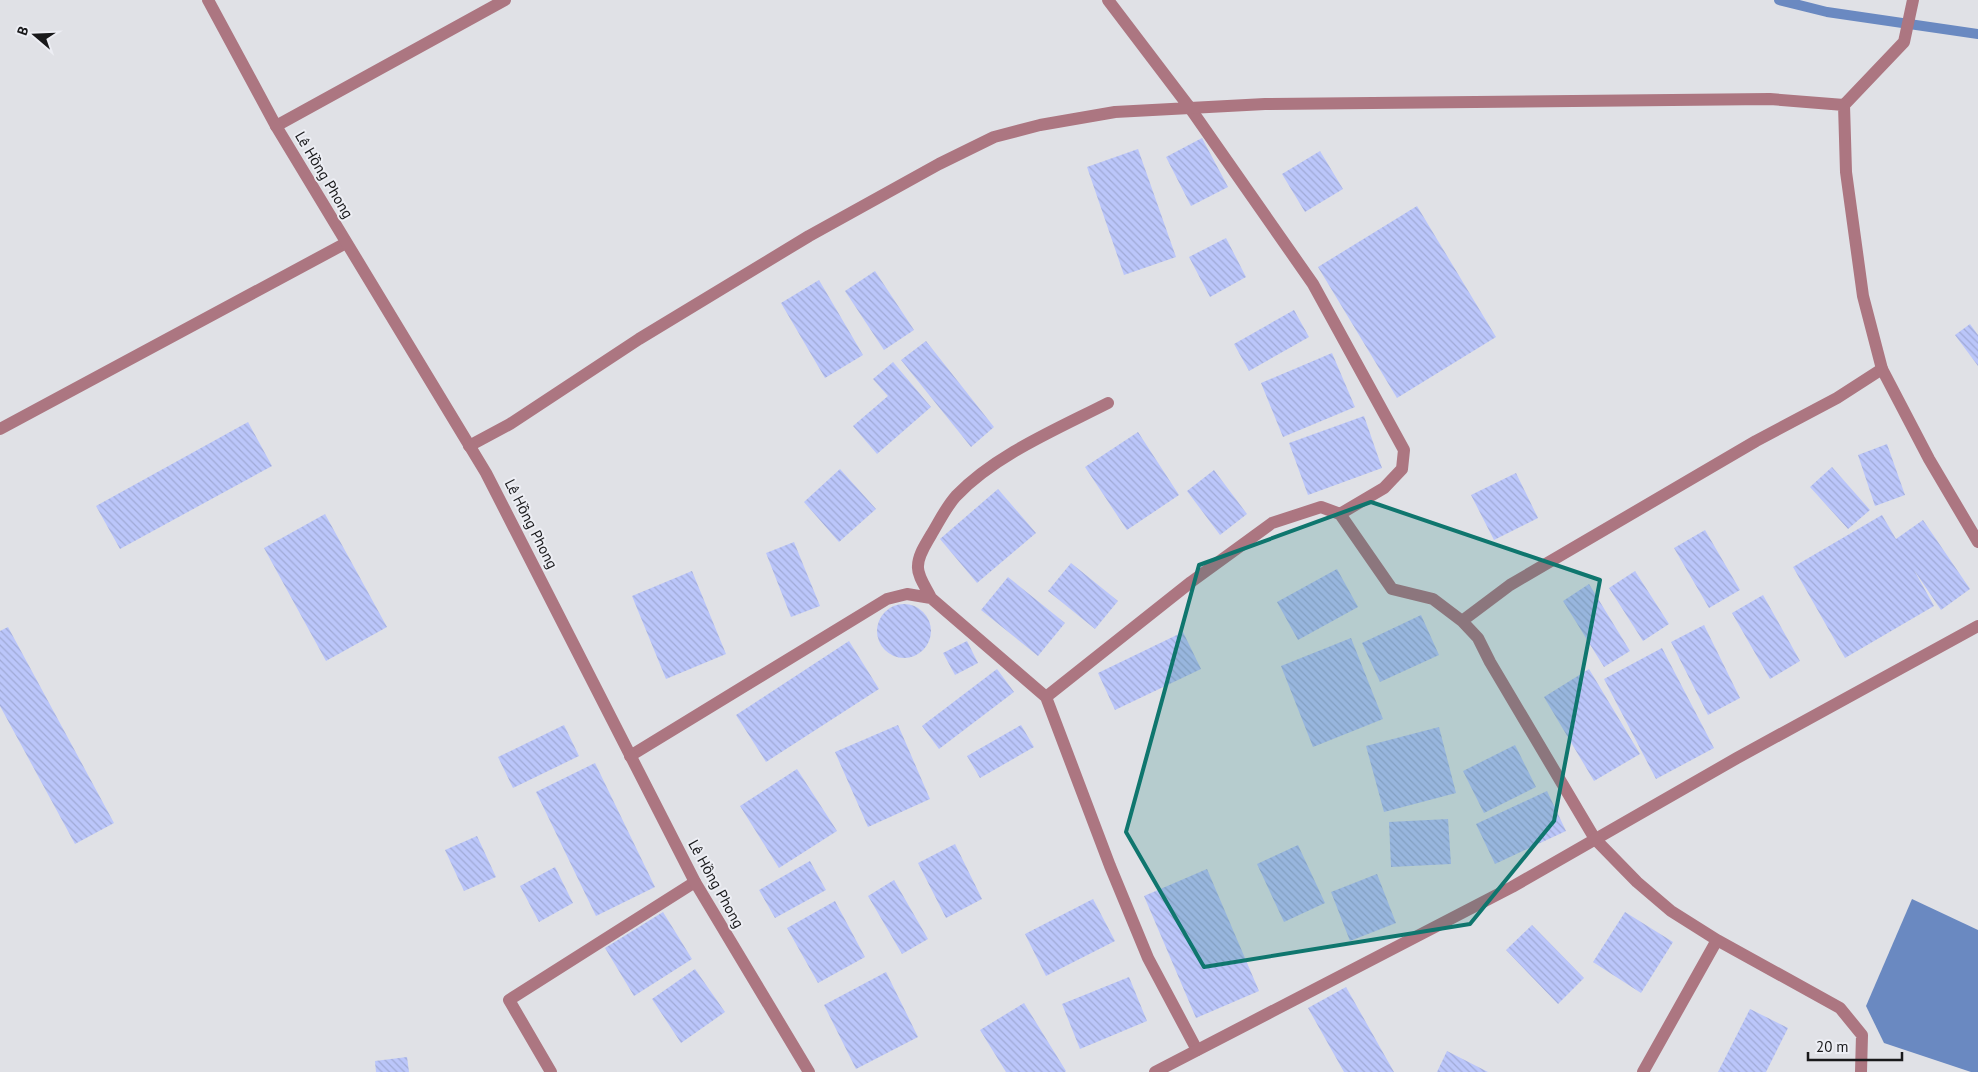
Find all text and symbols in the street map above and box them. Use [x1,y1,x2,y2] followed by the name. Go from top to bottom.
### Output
[10,10,60,60] north arrow
[13,24,33,38] text: B
[291,128,358,222] street label: Lê Hồng Phong
[501,476,562,572] street label: Lê Hồng Phong
[684,836,749,931] street label: Lê Hồng Phong
[1808,1030,1902,1062] scale bar
[1816,1037,1849,1056] text: 20 m

